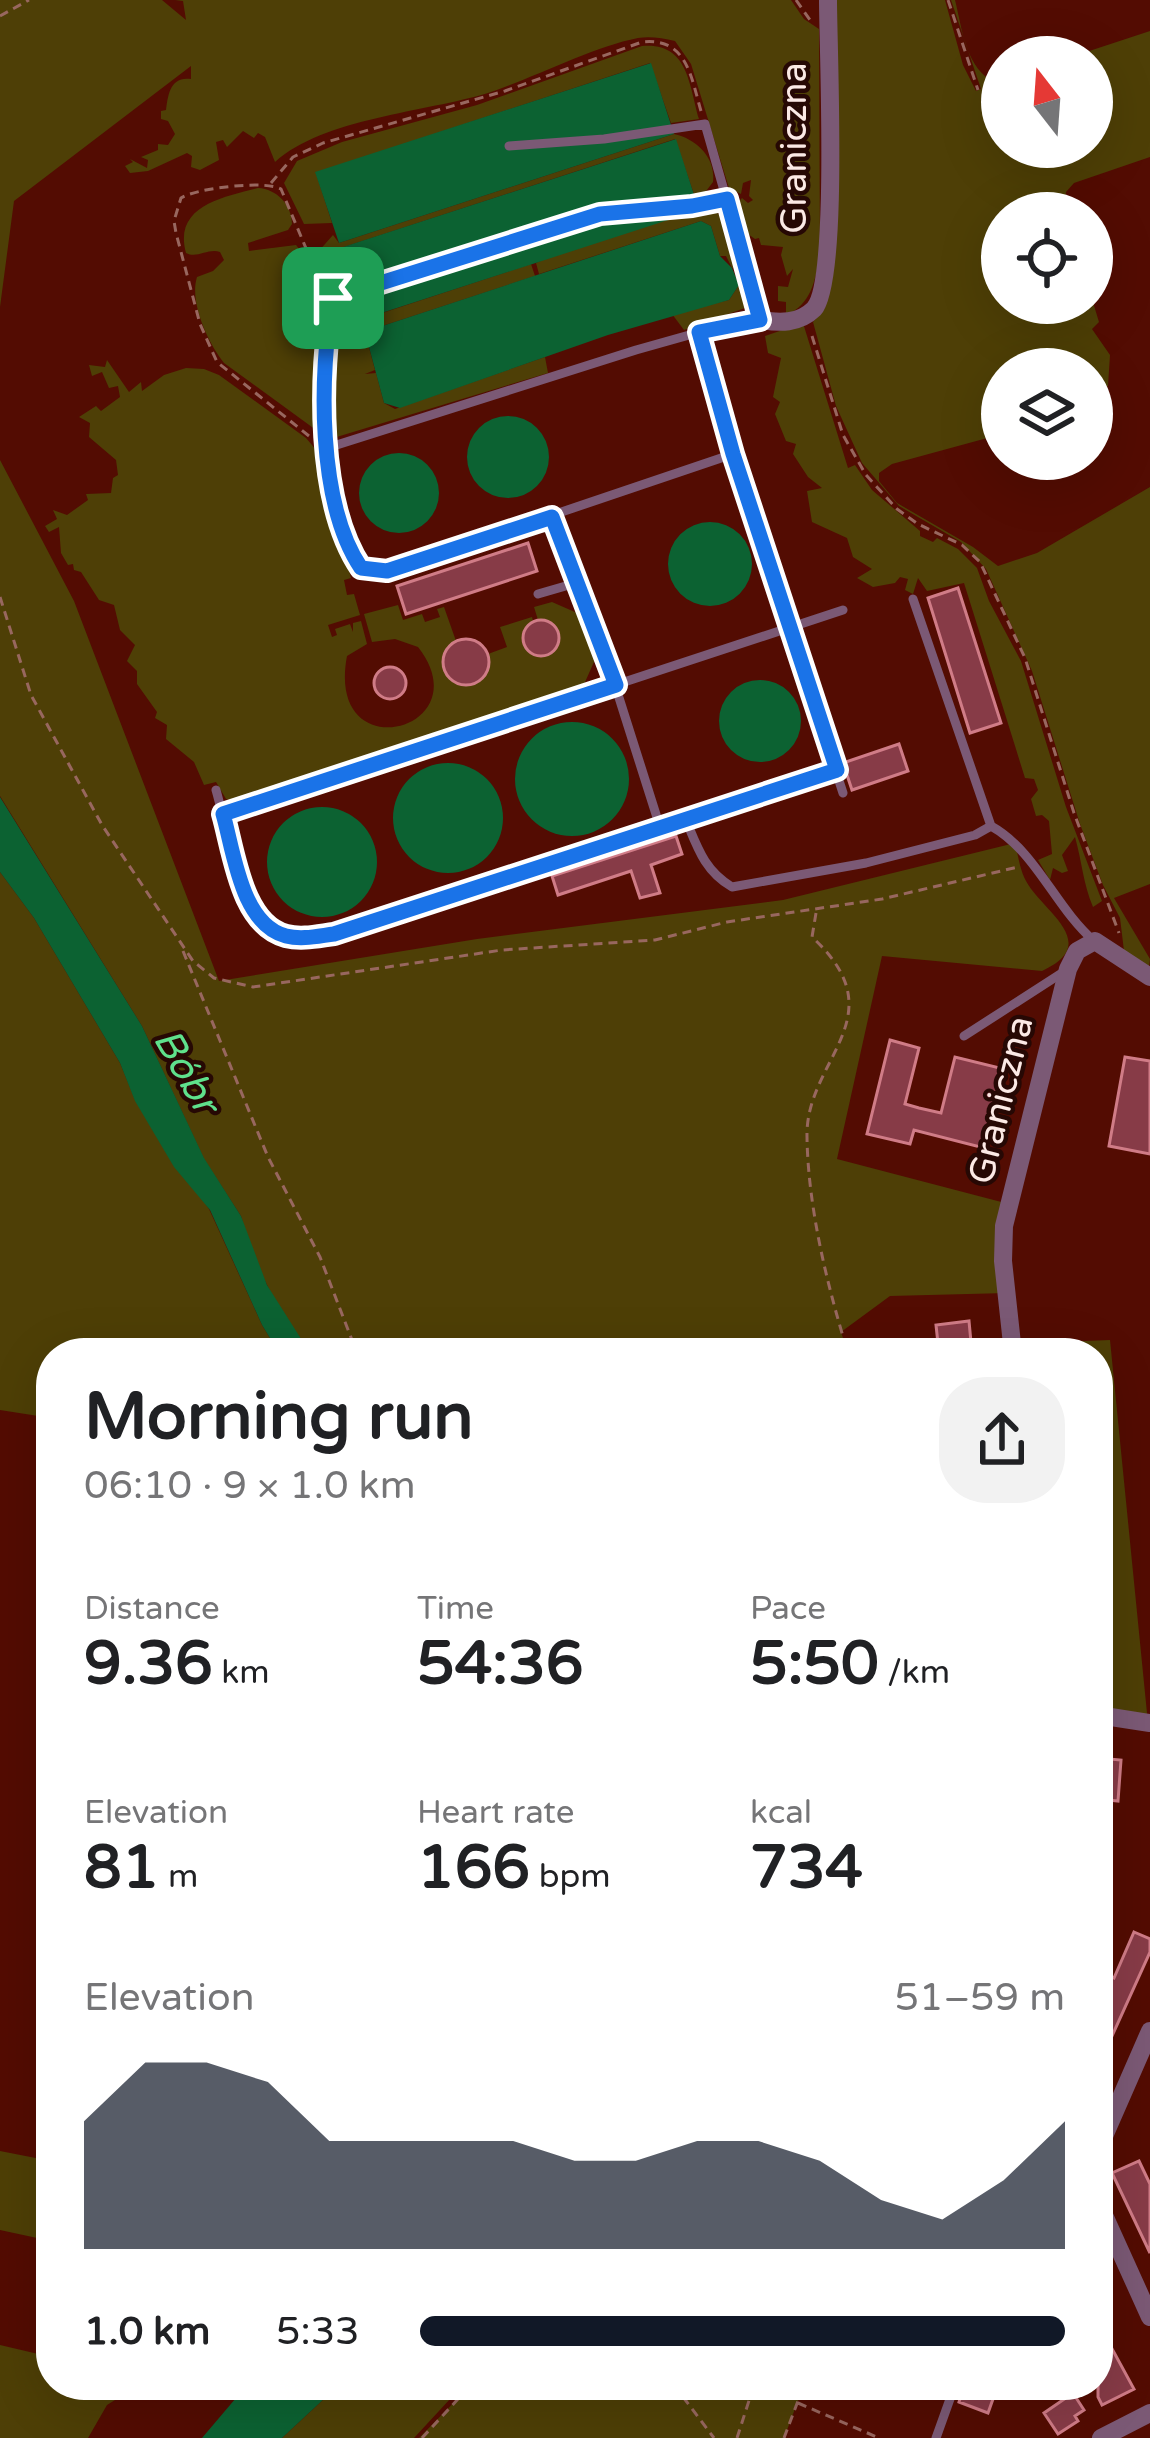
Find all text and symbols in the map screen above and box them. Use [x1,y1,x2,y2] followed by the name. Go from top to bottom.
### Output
[981,36,1113,168] north arrow
[981,36,1113,480] map controls
[773,62,816,234] street label: Graniczna
[981,192,1113,324] button: locate
[282,247,384,349] pin
[300,265,366,331] icon: arrive
[981,348,1113,480] button: layers
[959,1012,1043,1188] street label: Graniczna
[143,1020,231,1126] water label: Bóbr
[84,1377,474,1457] text: Morning run
[939,1377,1065,1503] button: share
[84,1462,416,1509] text: 06:10 · 9 × 1.0 km
[84,1589,220,1628] text: Distance
[417,1589,494,1628] text: Time
[750,1589,826,1628] text: Pace
[84,1628,213,1700] text: 9.36
[417,1628,583,1700] text: 54:36
[750,1628,879,1700] text: 5:50
[213,1653,270,1692] text: km
[879,1653,950,1692] text: /km
[84,1793,228,1832] text: Elevation
[417,1793,574,1832] text: Heart rate
[750,1793,812,1832] text: kcal
[84,1832,159,1904] text: 81
[417,1832,530,1904] text: 166
[750,1832,863,1904] text: 734
[159,1857,198,1896] text: m
[530,1857,611,1896] text: bpm
[84,1974,254,2021] text: Elevation
[894,1974,1065,2021] text: 51–59 m
[84,2308,210,2355] text: 1.0 km
[276,2308,360,2355] text: 5:33

